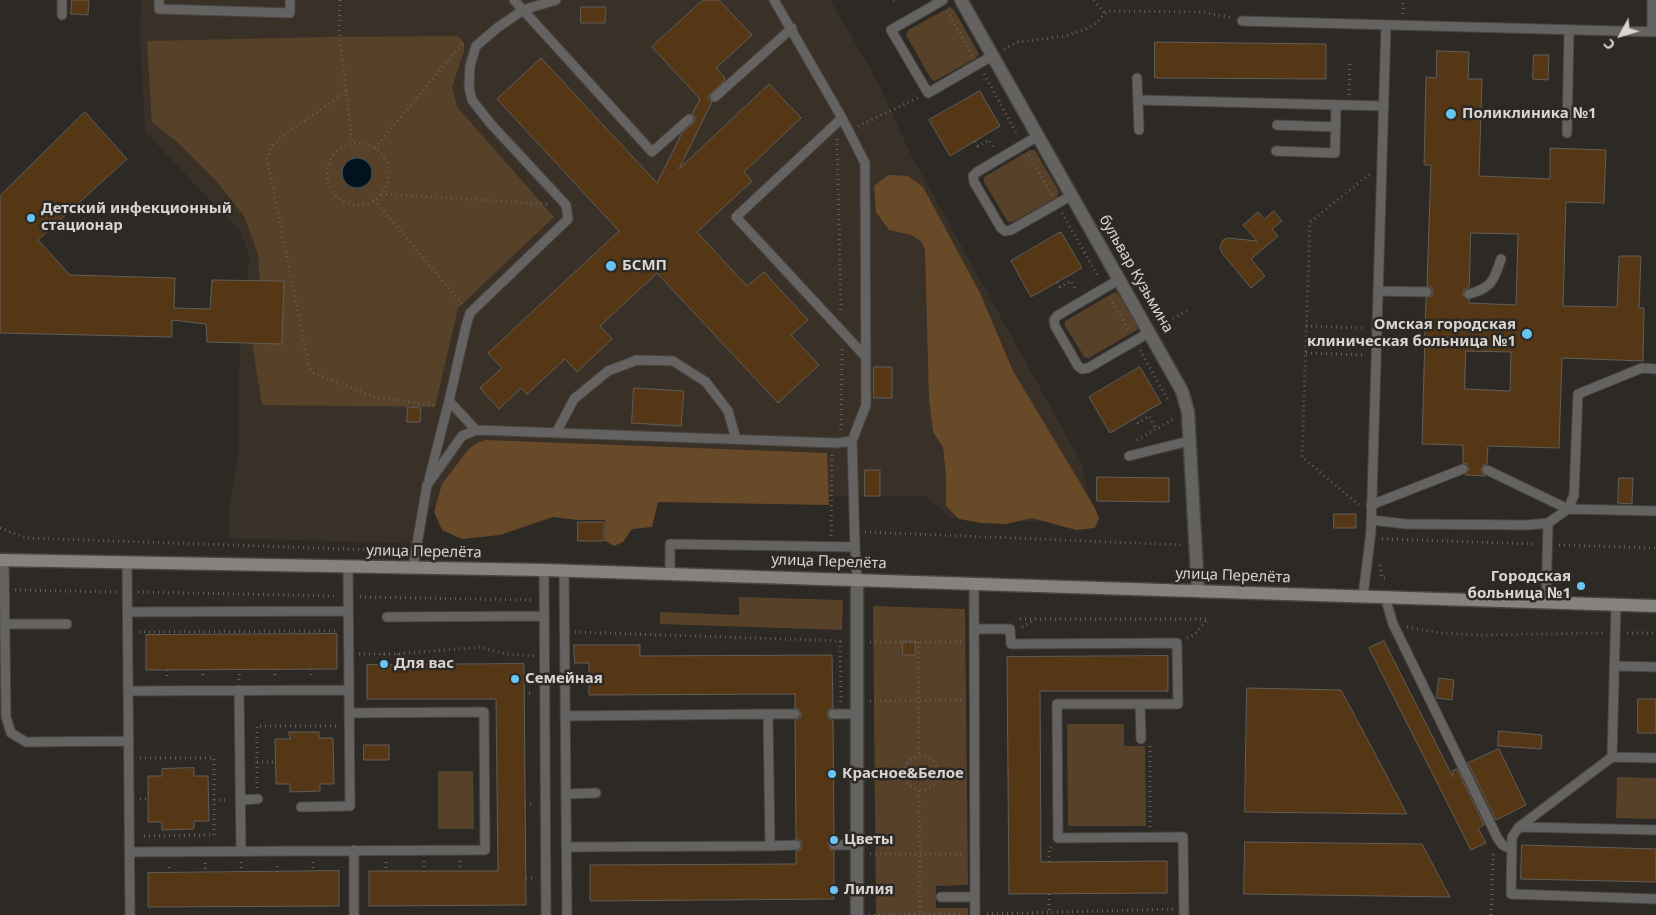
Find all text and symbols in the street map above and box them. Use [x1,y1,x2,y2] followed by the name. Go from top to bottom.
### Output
[1596,10,1646,60] north arrow
[1599,35,1619,54] text: С
[1462,105,1597,123] place label: Поликлиника №1
[1444,107,1458,121] marker: Поликлиника №1
[41,200,232,235] place label: Детский инфекционный стационар
[25,212,37,224] marker: Детский инфекционный стационар
[1095,212,1177,336] street label: бульвар Кузьмина
[622,257,667,275] place label: БСМП
[604,259,618,273] marker: БСМП
[1307,316,1516,351] place label: Омская городская клиническая больница №1
[1520,327,1534,341] marker: Омская городская клиническая больница №1
[366,542,482,562] street label: улица Перелёта
[771,551,887,573] street label: улица Перелёта
[1175,565,1291,587] street label: улица Перелёта
[1468,568,1571,603] place label: Городская больница №1
[1575,580,1587,592] marker: Городская больница №1
[394,655,454,673] place label: Для вас
[378,658,390,670] marker: Для вас
[525,670,603,688] place label: Семейная
[509,673,521,685] marker: Семейная
[842,765,964,783] place label: Красное&Белое
[826,768,838,780] marker: Красное&Белое
[844,831,894,849] place label: Цветы
[828,834,840,846] marker: Цветы
[844,881,894,899] place label: Лилия
[828,884,840,896] marker: Лилия

